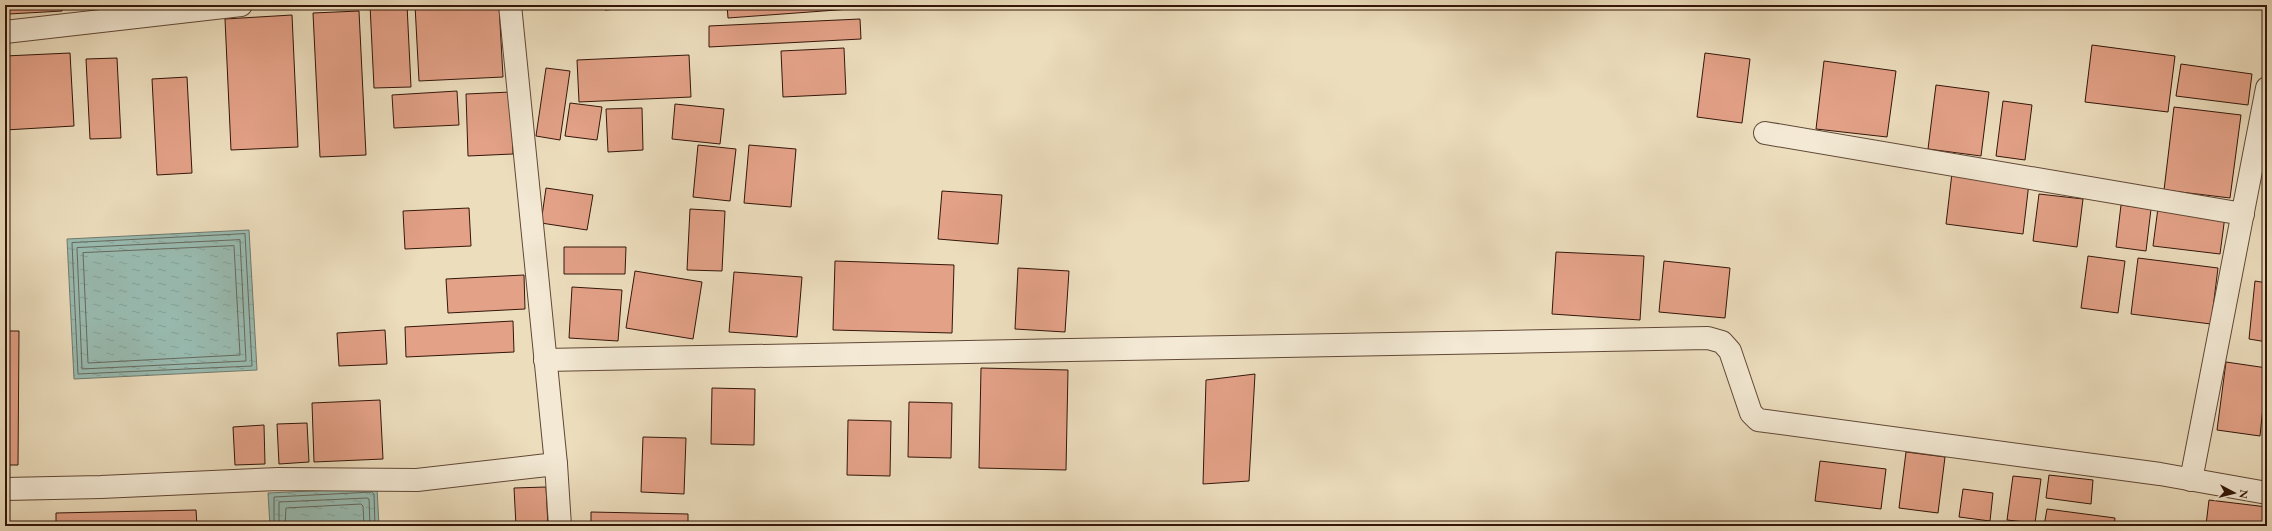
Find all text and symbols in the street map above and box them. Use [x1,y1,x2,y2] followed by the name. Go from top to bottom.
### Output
[2214,473,2254,513] north arrow
[2236,489,2251,500] text: N

